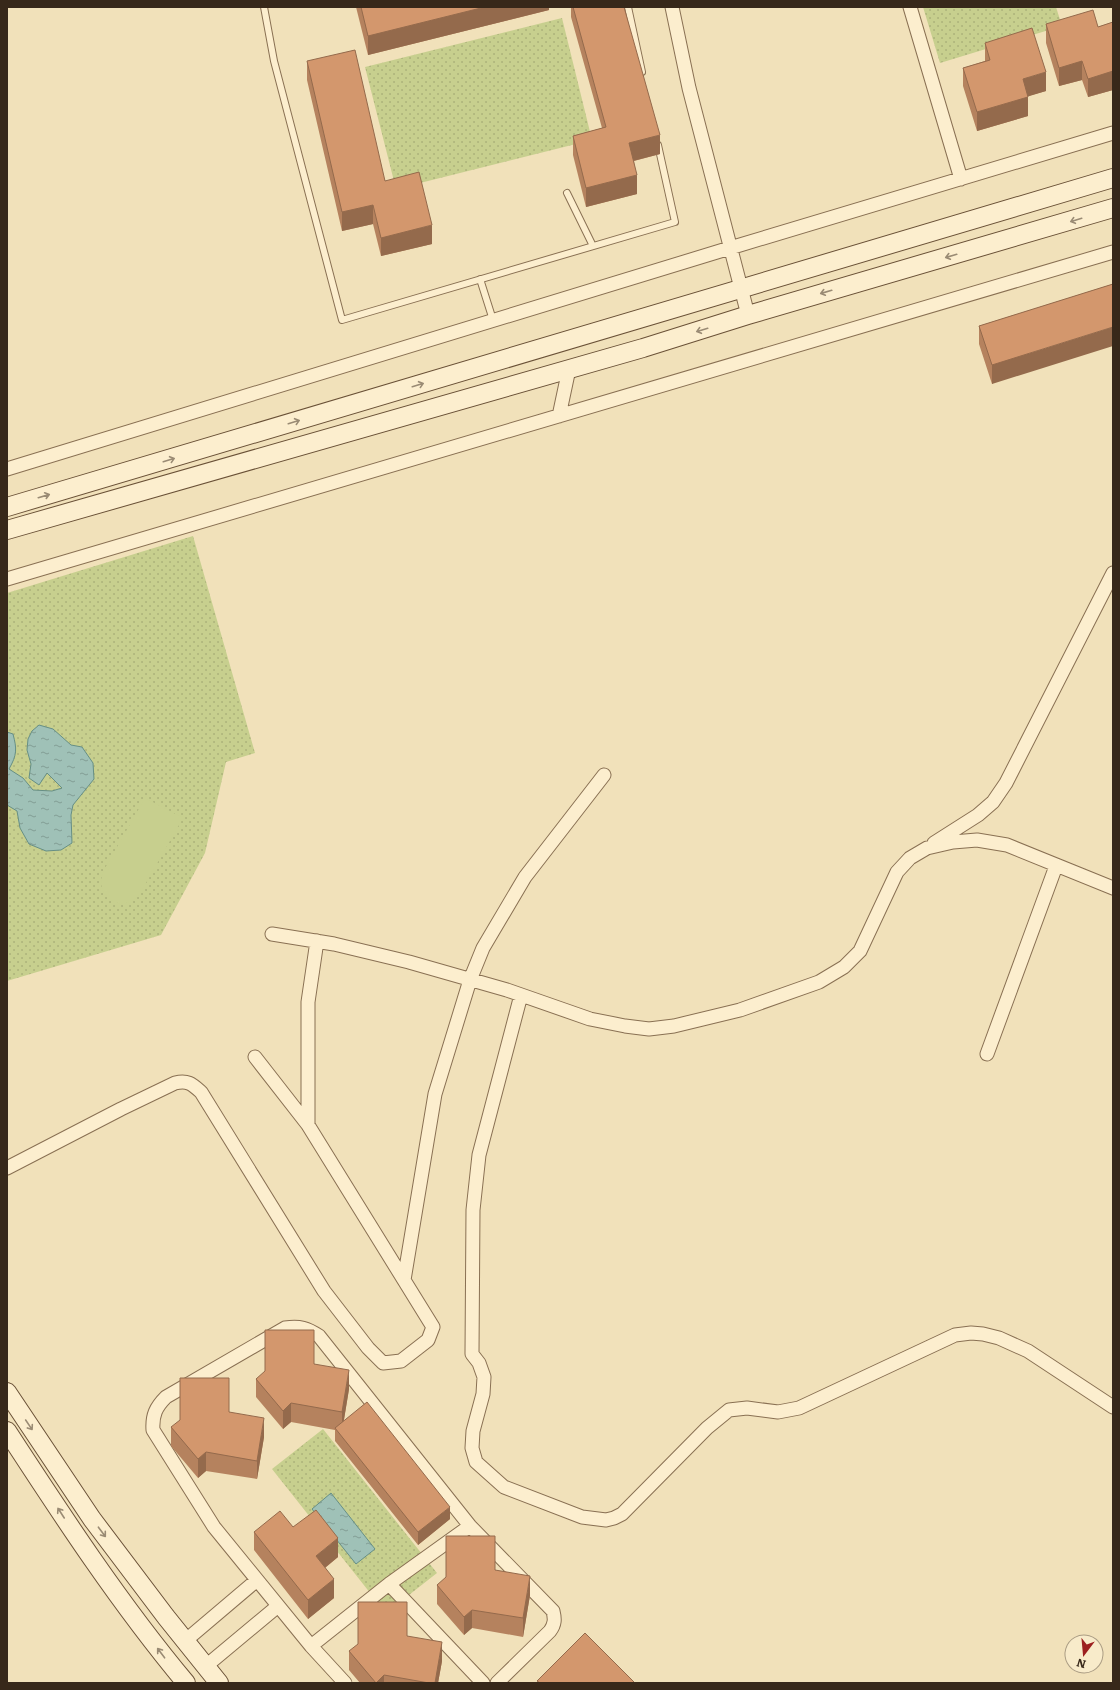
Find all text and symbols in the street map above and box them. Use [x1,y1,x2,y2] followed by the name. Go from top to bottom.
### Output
[1070,216,1082,224] one-way arrow
[945,253,958,260] one-way arrow
[820,289,833,296] one-way arrow
[695,327,708,334] one-way arrow
[412,381,425,388] one-way arrow
[287,418,300,425] one-way arrow
[163,456,176,463] one-way arrow
[38,492,51,499] one-way arrow
[25,1419,33,1430] one-way arrow
[57,1508,65,1519] one-way arrow
[97,1527,106,1538] one-way arrow
[1064,1634,1104,1674] north arrow
[157,1648,165,1659] one-way arrow
[1074,1656,1088,1674] text: N

